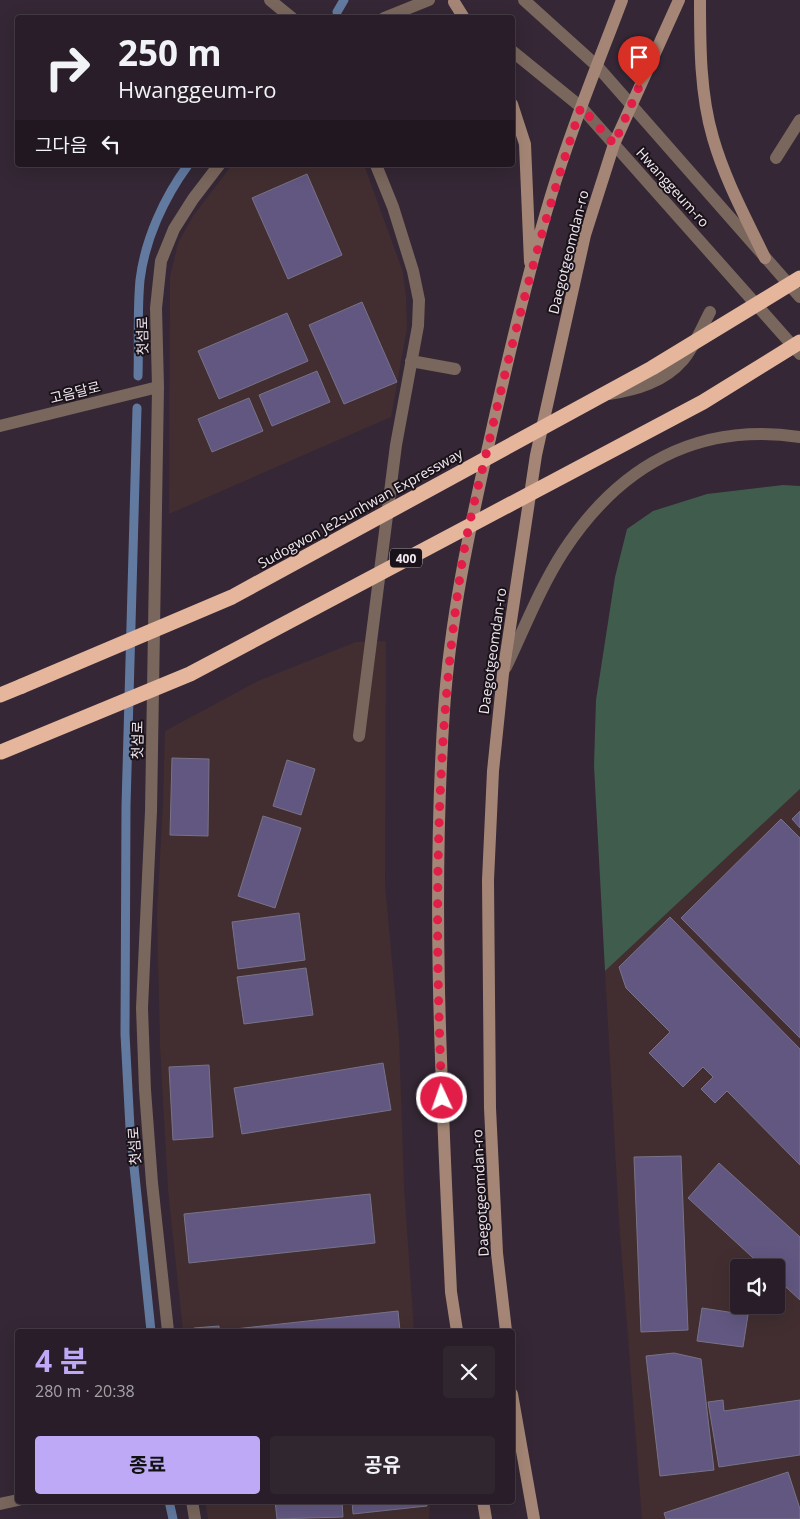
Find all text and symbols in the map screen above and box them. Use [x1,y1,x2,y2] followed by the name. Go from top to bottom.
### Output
[118,29,222,76] text: 250 m
[35,35,100,100] icon: right
[618,36,660,87] pin
[625,43,653,71] icon: arrive
[118,74,276,104] text: Hwanggeum-ro
[97,130,125,158] icon: left
[35,132,87,158] text: 그다음
[632,143,714,231] street label: Hwanggeum-ro
[543,188,593,316] street label: Daegotgeomdan-ro
[132,316,152,355] street label: 첫섬로
[48,377,102,407] street label: 고음달로
[254,443,467,572] street label: Sudogwon Je2sunhwan Expressway
[390,548,422,568] road number: 400
[474,587,510,715] street label: Daegotgeomdan-ro
[127,720,147,759] street label: 첫섬로
[415,1071,467,1123] position arrow
[123,1126,145,1166] street label: 첫섬로
[467,1129,493,1257] street label: Daegotgeomdan-ro
[730,1259,785,1314] map controls
[730,1259,785,1314] button: sound
[35,1340,88,1381] text: 4 분
[443,1346,495,1398] button: close
[35,1380,135,1402] text: 280 m · 20:38
[35,1436,260,1494] button: 종료
[270,1436,495,1494] button: 공유

